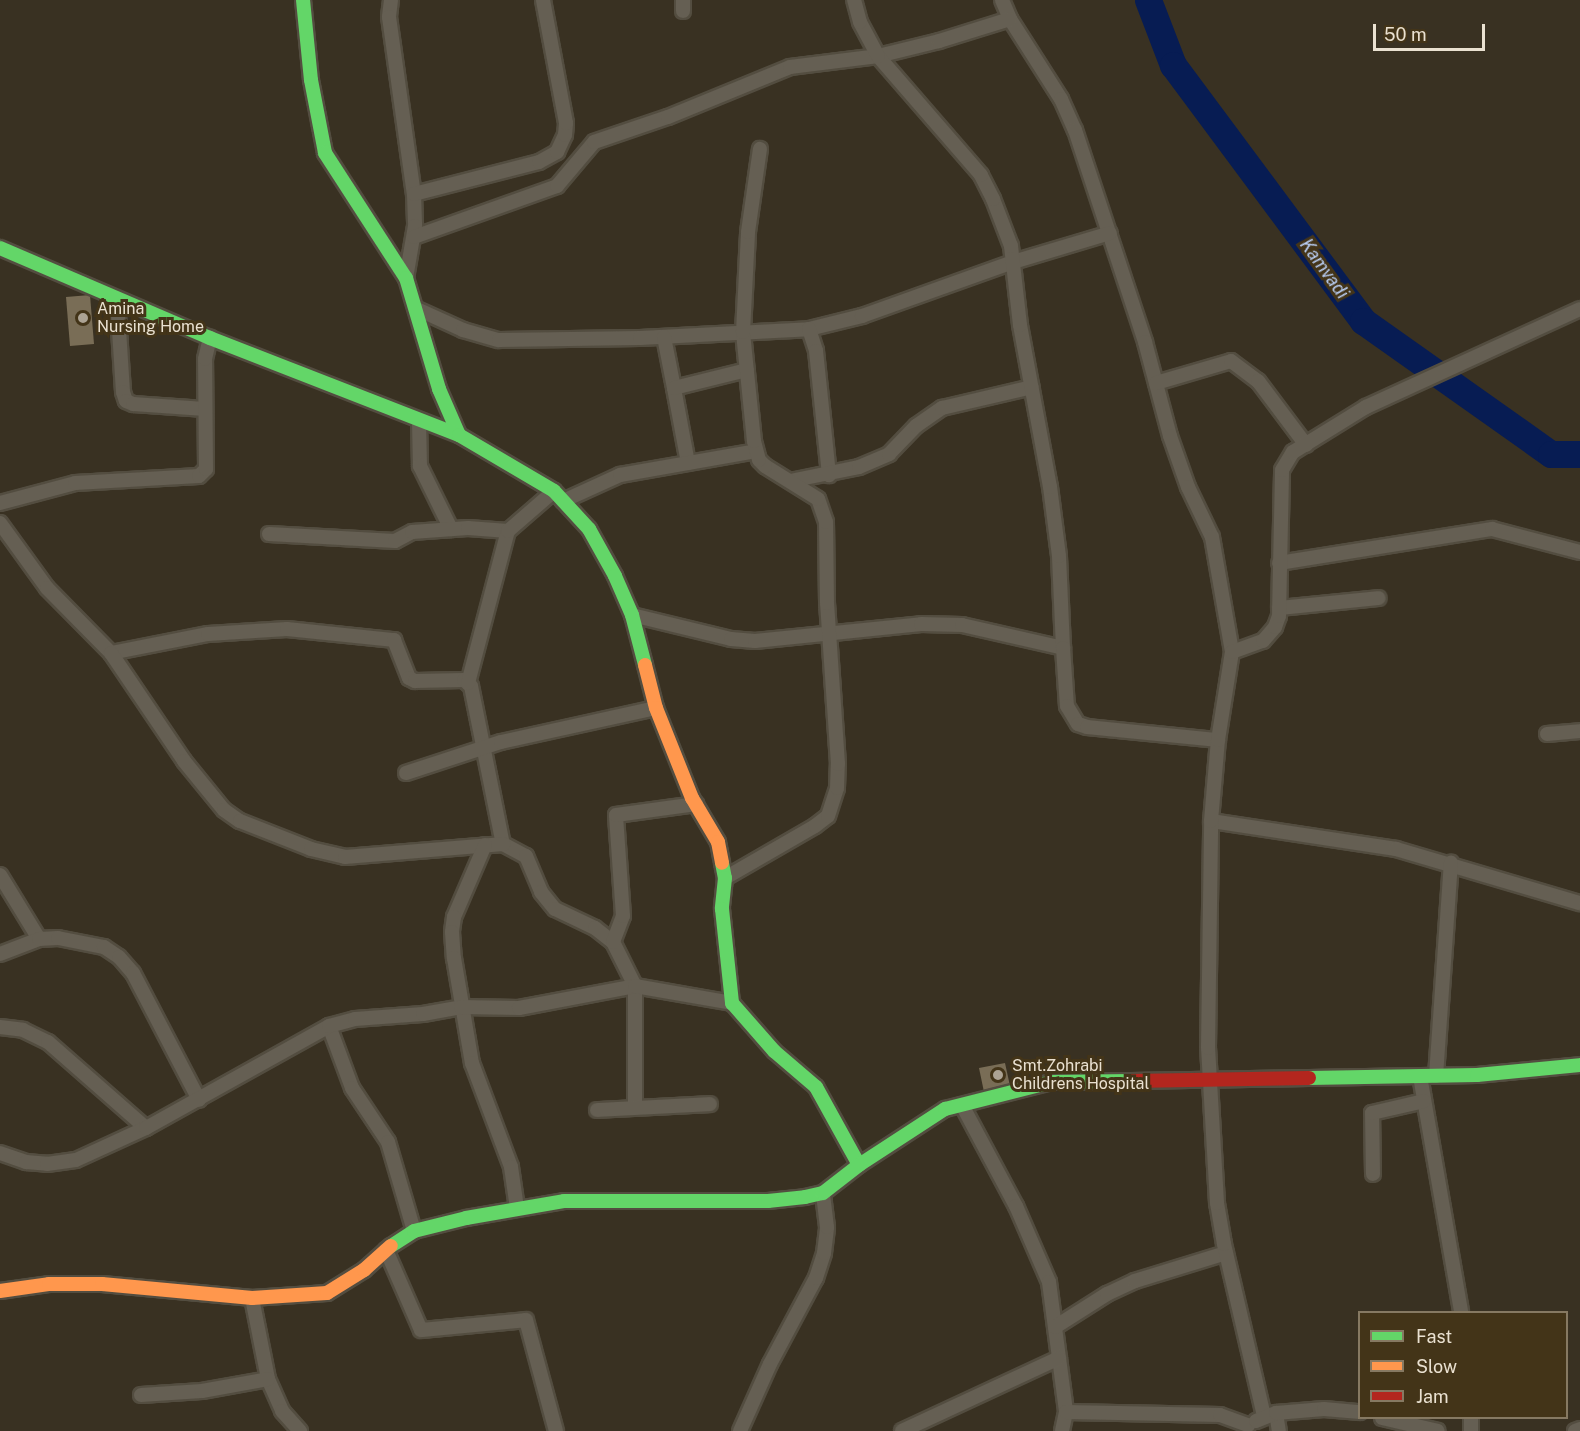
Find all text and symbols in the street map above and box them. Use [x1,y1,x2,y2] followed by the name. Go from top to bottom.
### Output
[1376,12,1488,50] scale bar
[1384,24,1427,45] text: 50 m
[1295,235,1353,303] water label: Kamvadi
[97,299,204,337] place label: Amina Nursing Home
[74,309,92,327] marker: Amina Nursing Home
[1012,1056,1149,1094] place label: Smt.Zohrabi Childrens Hospital
[989,1066,1007,1084] marker: Smt.Zohrabi Childrens Hospital
[1358,1311,1568,1419] legend
[1416,1326,1452,1347] text: Fast
[1416,1356,1457,1377] text: Slow
[1416,1386,1449,1407] text: Jam

